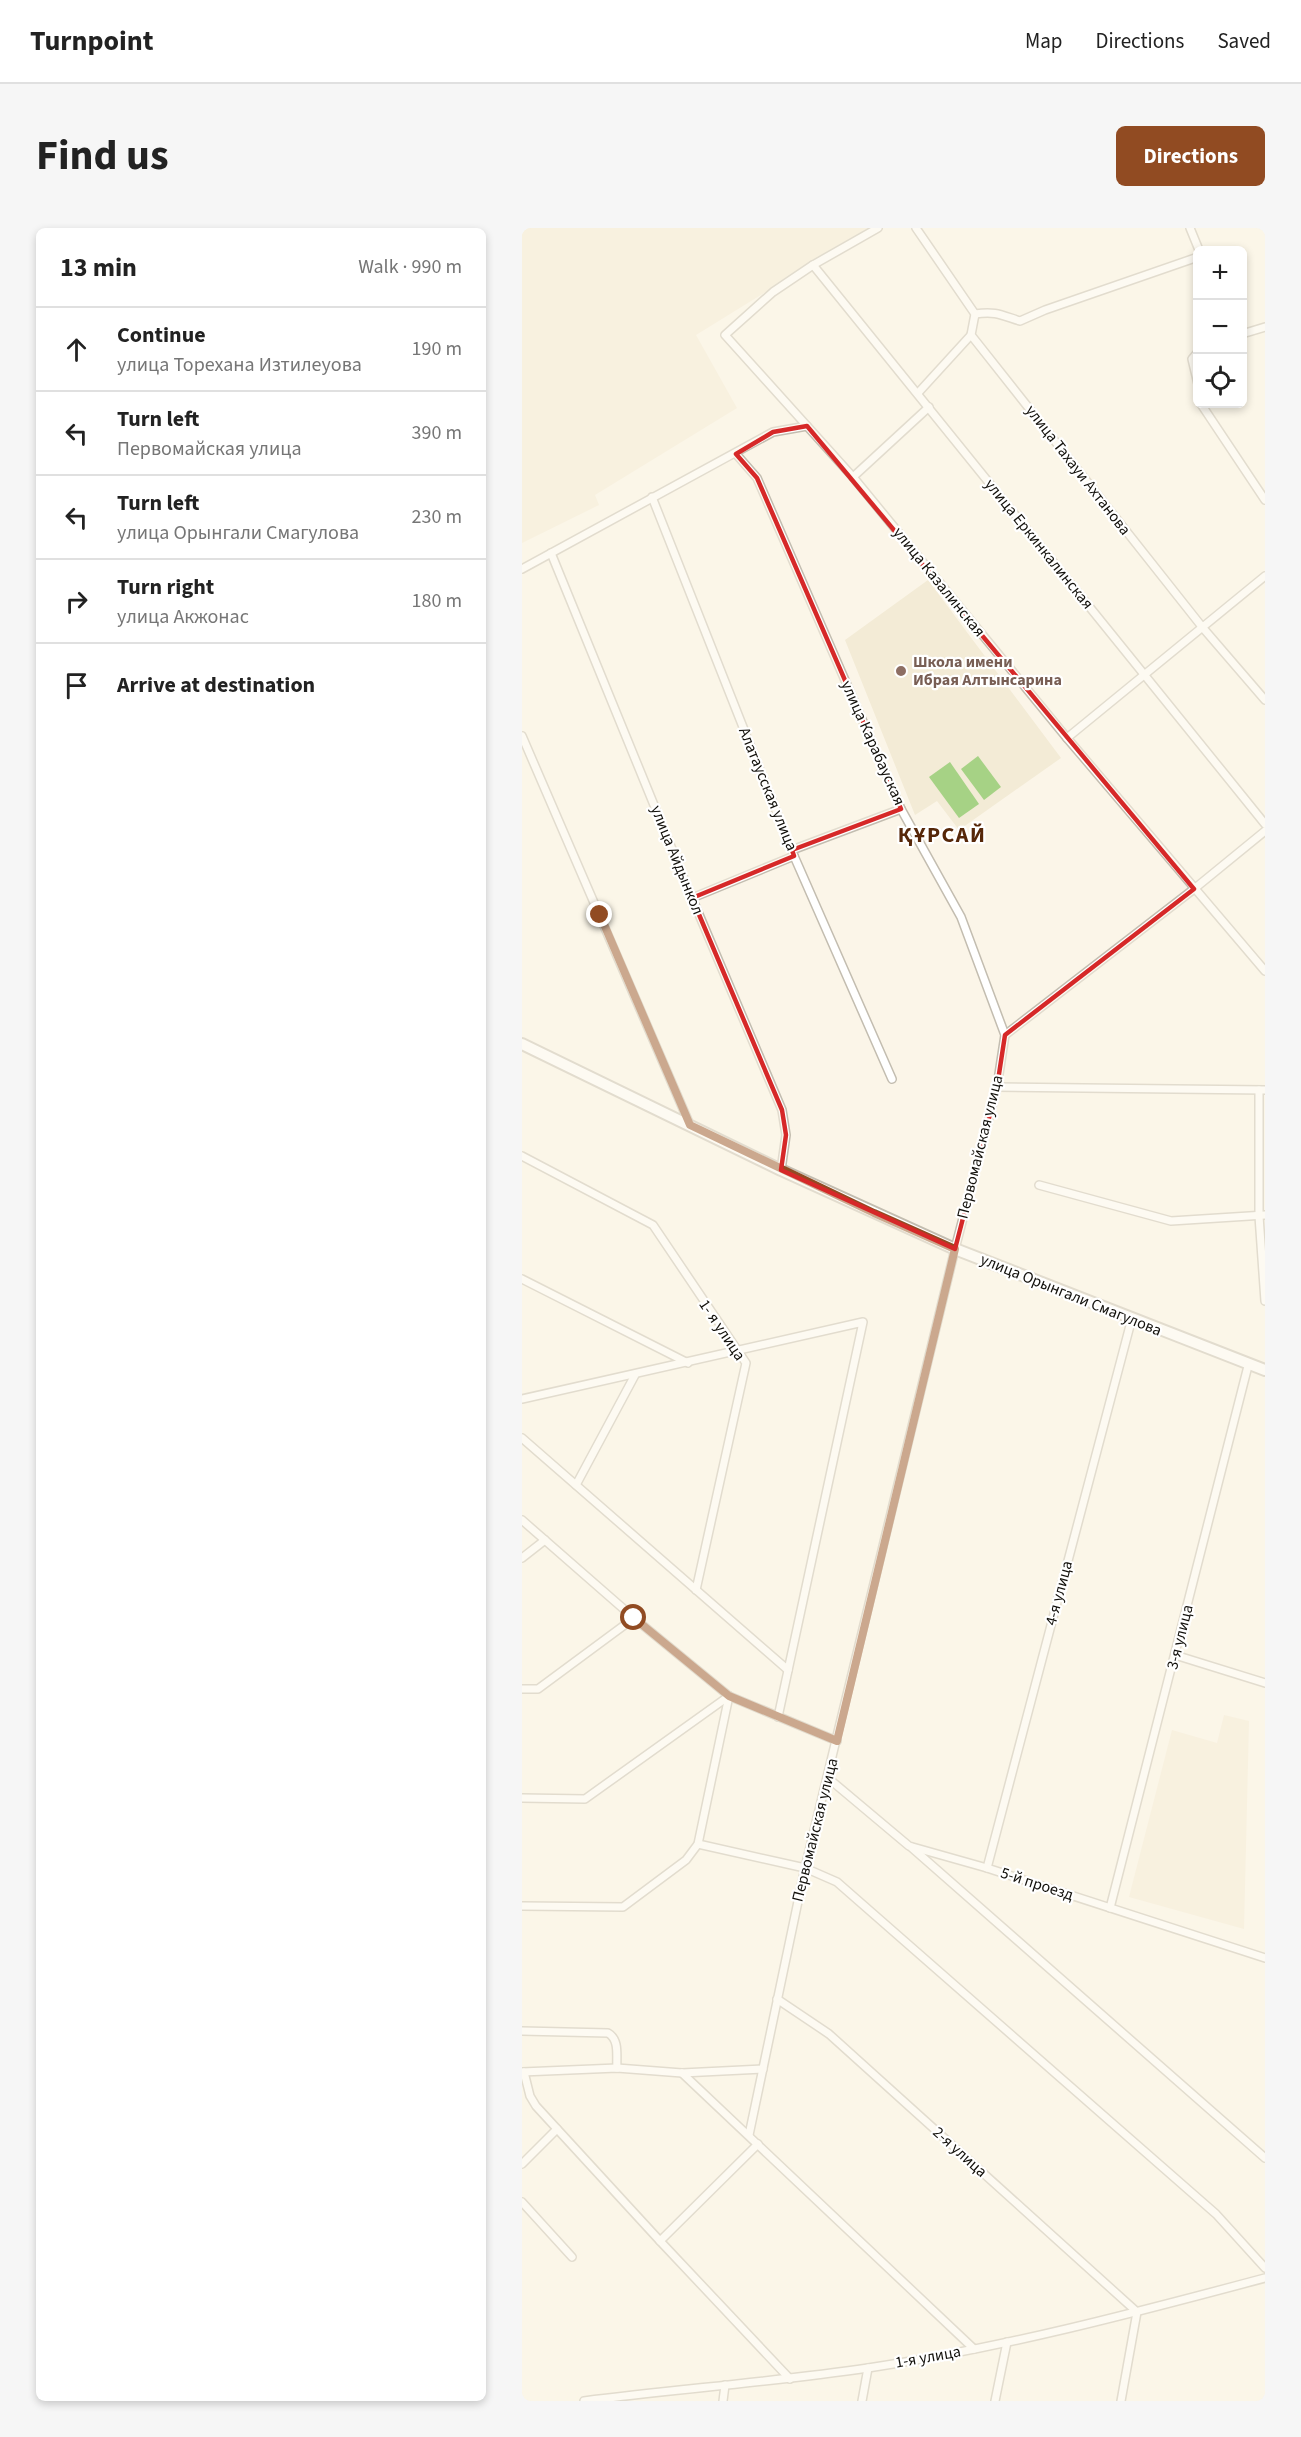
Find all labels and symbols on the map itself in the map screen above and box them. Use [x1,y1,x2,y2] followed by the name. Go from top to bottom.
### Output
[1020,400,1136,540] street label: улица Тахауи Ахтанова
[979,474,1099,614] street label: улица Еркинкалинская
[888,522,990,642] street label: улица Казалинская
[913,651,1062,691] place label: Школа имени Ибрая Алтынсарина
[894,664,908,678] marker: Школа имени Ибрая Алтынсарина
[836,677,910,809] street label: улица Карабауская
[733,724,803,854] street label: Алатаусская улица
[645,802,709,918] street label: улица Айдынкол
[898,819,986,851] district label: ҚҰРСАЙ
[586,901,612,927] route end
[951,1073,1009,1221] street label: Первомайская улица
[977,1249,1165,1341] street label: улица Орынгали Смагулова
[693,1295,751,1365] street label: 1- я улица
[1040,1558,1078,1628] street label: 4-я улица
[1161,1602,1199,1672] street label: 3-я улица
[620,1604,646,1630] route start
[786,1756,844,1904] street label: Первомайская улица
[998,1862,1077,1906] street label: 5-й проезд
[928,2122,992,2182] street label: 2-я улица
[894,2340,962,2374] street label: 1-я улица

